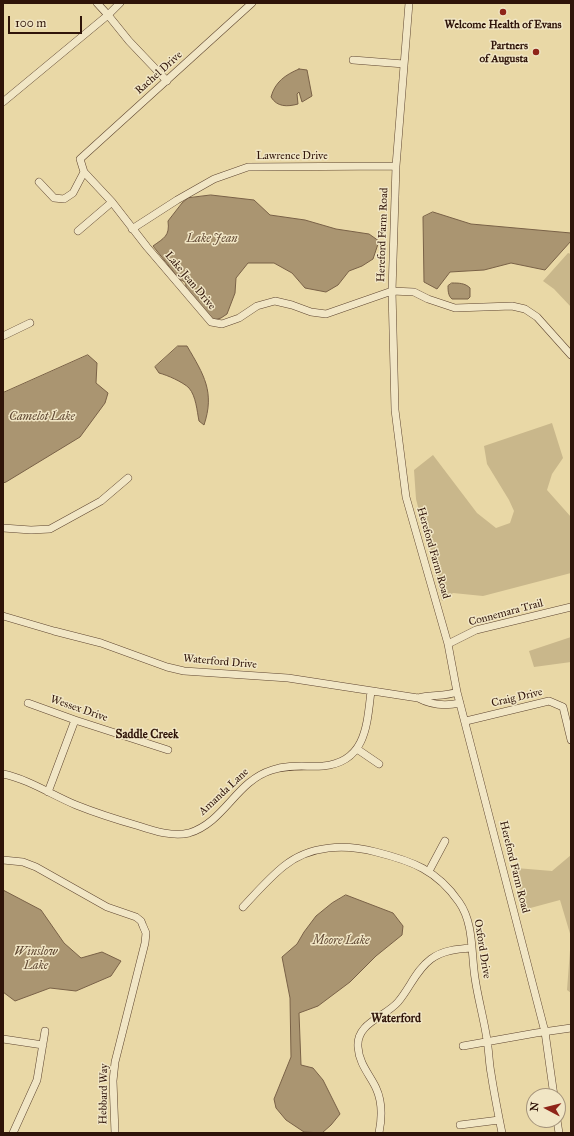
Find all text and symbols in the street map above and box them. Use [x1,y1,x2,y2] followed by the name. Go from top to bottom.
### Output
[498,7,508,17] marker: Welcome Health of Evans
[10,8,84,34] scale bar
[15,16,46,30] text: 100 m
[444,18,562,32] place label: Welcome Health of Evans
[480,39,528,65] place label: Partners of Augusta
[531,47,541,57] marker: Partners of Augusta
[133,49,185,97] street label: Rachel Drive
[256,149,328,163] street label: Lawrence Drive
[375,188,391,282] street label: Hereford Farm Road
[186,232,238,246] water label: Lake Jean
[162,249,218,313] street label: Lake Jean Drive
[9,410,75,424] water label: Camelot Lake
[414,506,452,600] street label: Hereford Farm Road
[467,597,545,629] street label: Connemara Trail
[183,652,257,672] street label: Waterford Drive
[490,686,544,710] street label: Craig Drive
[49,693,109,725] street label: Wessex Drive
[116,728,178,742] district label: Saddle Creek
[196,766,252,818] street label: Amanda Lane
[496,820,532,914] street label: Hereford Farm Road
[471,918,493,980] street label: Oxford Drive
[312,934,370,948] water label: Moore Lake
[14,945,58,973] water label: Winslow Lake
[371,1012,421,1026] district label: Waterford
[97,1063,111,1125] street label: Hebbard Way
[526,1088,566,1128] north arrow
[528,1101,542,1112] text: N

